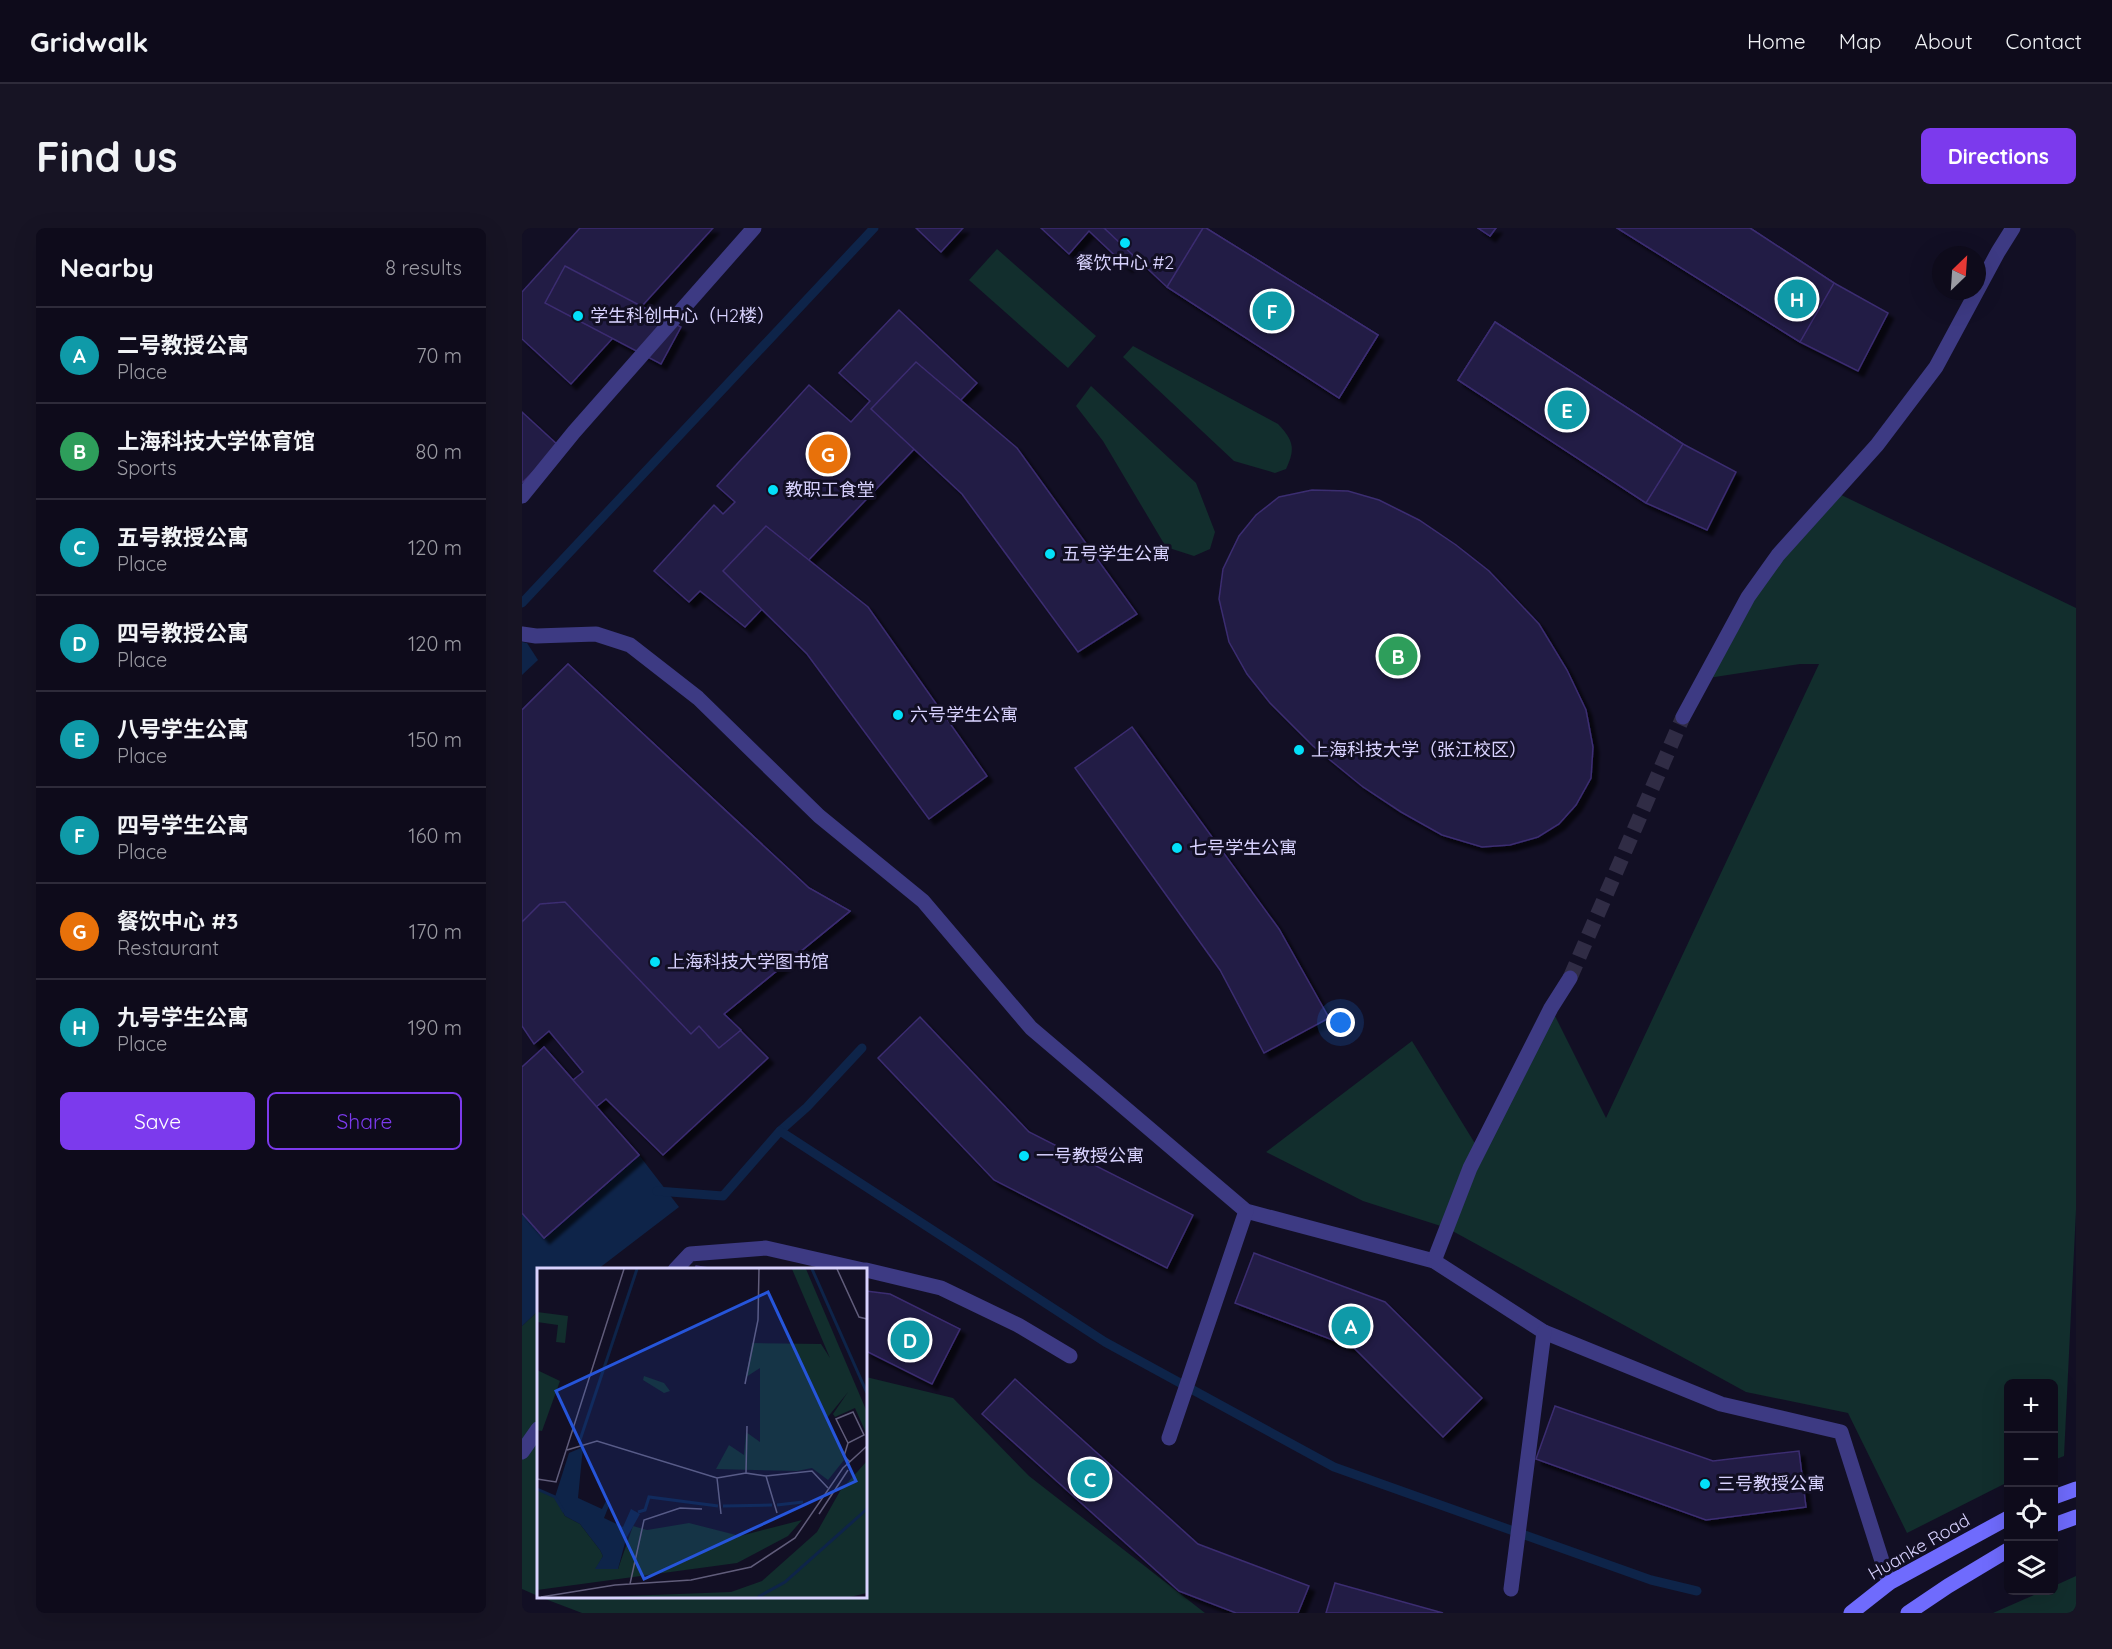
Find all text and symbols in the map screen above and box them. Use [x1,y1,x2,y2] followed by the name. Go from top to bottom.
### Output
[30,24,149,59] text: Gridwalk
[1747,28,1806,54] text: Home
[1839,28,1882,54] text: Map
[1915,28,1973,54] text: About
[2006,28,2082,54] text: Contact
[1921,128,2076,184] button: Directions
[36,130,178,183] text: Find us
[1118,236,1132,250] marker: 餐饮中心 #2
[1932,246,1986,300] north arrow
[60,251,154,284] text: Nearby
[1076,251,1174,274] place label: 餐饮中心 #2
[385,255,462,280] text: 8 results
[1778,276,1816,322] pin: H
[1252,288,1292,334] pin: F
[590,304,775,327] place label: 学生科创中心（H2楼）
[571,309,585,323] marker: 学生科创中心（H2楼）
[117,331,249,359] text: 二号教授公寓
[73,343,86,368] text: A
[416,343,462,368] text: 70 m
[117,359,167,384] text: Place
[1548,388,1586,432] pin: E
[117,427,315,455] text: 上海科技大学体育馆
[808,432,848,476] pin: G
[73,439,86,464] text: B
[416,439,462,464] text: 80 m
[117,455,177,480] text: Sports
[785,478,875,501] place label: 教职工食堂
[766,483,780,497] marker: 教职工食堂
[117,523,249,551] text: 五号教授公寓
[73,535,86,560] text: C
[408,535,462,560] text: 120 m
[1062,542,1170,565] place label: 五号学生公寓
[1043,547,1057,561] marker: 五号学生公寓
[117,551,167,576] text: Place
[117,619,249,647] text: 四号教授公寓
[72,631,87,656] text: D
[408,631,462,656] text: 120 m
[1378,634,1418,678] pin: B
[117,647,167,672] text: Place
[910,703,1018,726] place label: 六号学生公寓
[891,708,905,722] marker: 六号学生公寓
[117,715,249,743] text: 八号学生公寓
[74,727,85,752] text: E
[408,727,462,752] text: 150 m
[1311,738,1527,761] place label: 上海科技大学（张江校区）
[117,743,167,768] text: Place
[1292,743,1306,757] marker: 上海科技大学（张江校区）
[117,811,249,839] text: 四号学生公寓
[74,823,85,848] text: F
[408,823,462,848] text: 160 m
[1189,836,1297,859] place label: 七号学生公寓
[117,839,167,864] text: Place
[1170,841,1184,855] marker: 七号学生公寓
[117,907,238,935] text: 餐饮中心 #3
[73,919,86,944] text: G
[409,919,462,944] text: 170 m
[117,935,219,960] text: Restaurant
[667,950,829,973] place label: 上海科技大学图书馆
[648,955,662,969] marker: 上海科技大学图书馆
[117,1003,249,1031] text: 九号学生公寓
[1326,1008,1355,1037] your location
[72,1015,87,1040] text: H
[408,1015,462,1040] text: 190 m
[117,1031,167,1056] text: Place
[60,1092,255,1150] button: Save
[267,1092,462,1150] button: Share
[1036,1144,1144,1167] place label: 一号教授公寓
[1017,1149,1031,1163] marker: 一号教授公寓
[537,1268,867,1598] inset map
[1332,1304,1370,1348] pin: A
[890,1318,930,1362] pin: D
[2004,1379,2058,1595] map controls
[2004,1379,2058,1433] button: +
[2004,1433,2058,1487] button: −
[1070,1456,1110,1502] pin: C
[1717,1472,1825,1495] place label: 三号教授公寓
[1698,1477,1712,1491] marker: 三号教授公寓
[2004,1487,2058,1541] button: locate
[1864,1508,1974,1585] street label: Huanke Road
[2004,1541,2058,1595] button: layers

